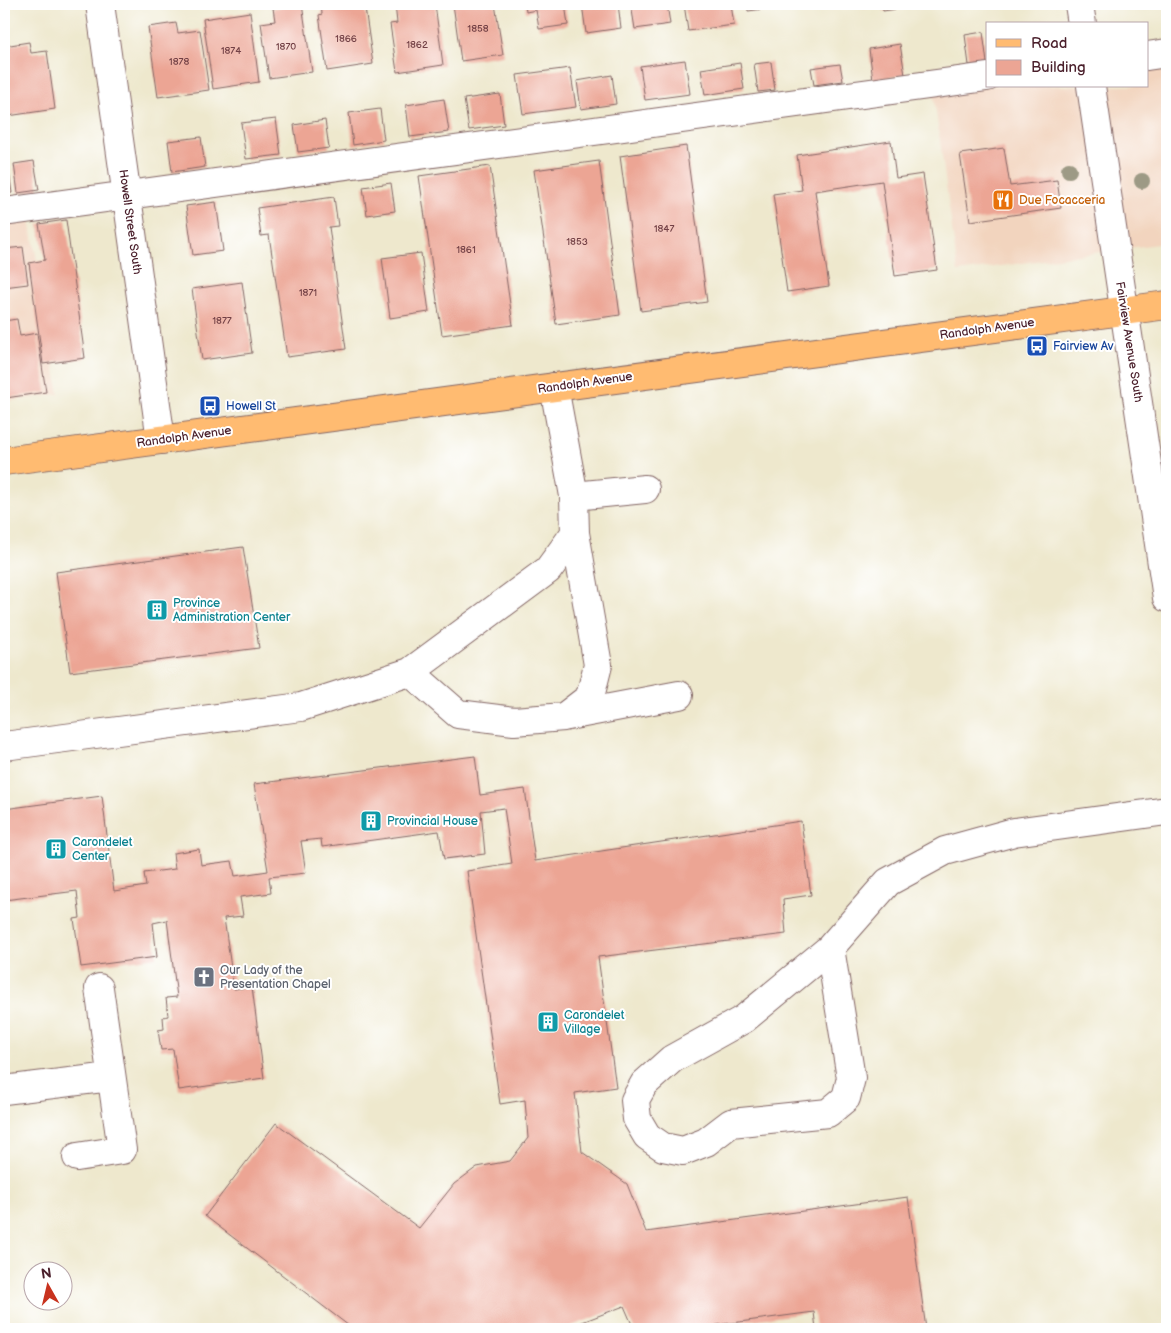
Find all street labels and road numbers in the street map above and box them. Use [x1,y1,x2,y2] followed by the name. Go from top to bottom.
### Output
[115,169,145,276] street label: Howell Street South
[1112,281,1146,404] street label: Fairview Avenue South
[939,315,1035,343] street label: Randolph Avenue
[537,369,633,397] street label: Randolph Avenue
[136,423,232,451] street label: Randolph Avenue

